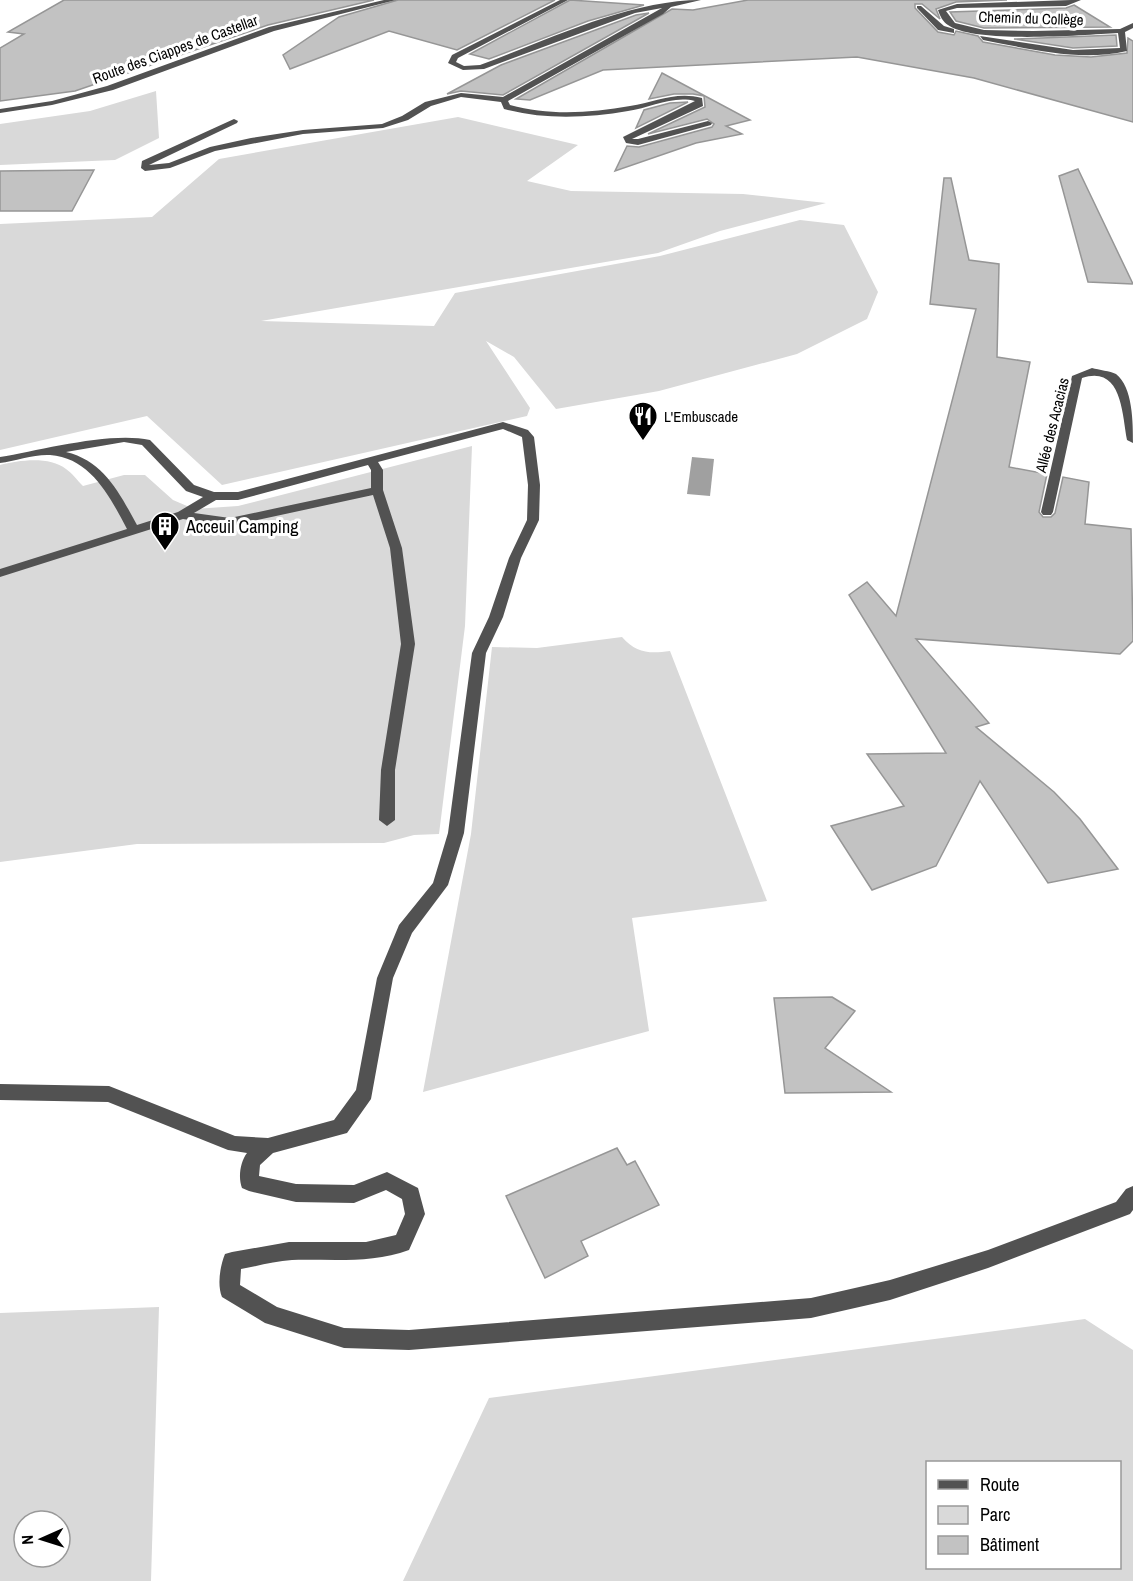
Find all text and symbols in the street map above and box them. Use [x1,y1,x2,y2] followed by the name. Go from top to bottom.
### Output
[978,6,1084,30] street label: Chemin du Collège
[89,9,261,89] street label: Route des Ciappes de Castellar
[1030,375,1074,476] street label: Allée des Acacias
[627,400,659,442] restaurant icon: L'Embuscade
[664,406,738,427] place label: L'Embuscade
[149,510,181,552] building icon: Acceuil Camping
[185,514,299,539] place label: Acceuil Camping
[926,1461,1121,1569] legend
[980,1472,1019,1497] text: Route
[980,1502,1010,1527] text: Parc
[12,1509,72,1569] north arrow
[980,1532,1039,1557] text: Bâtiment
[16,1534,38,1545] text: N

